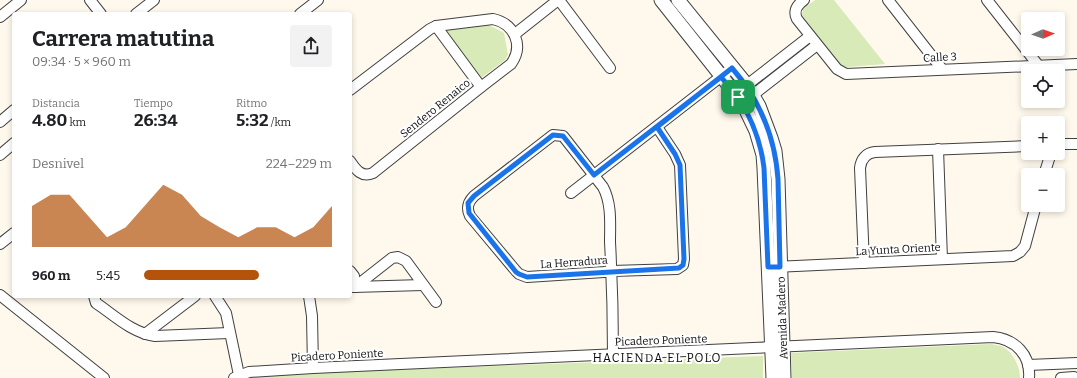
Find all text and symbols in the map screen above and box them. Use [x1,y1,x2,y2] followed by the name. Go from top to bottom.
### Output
[1021,12,1065,56] north arrow
[1021,12,1065,212] map controls
[32,25,214,52] text: Carrera matutina
[290,25,332,67] button: share
[923,50,957,65] street label: Calle 3
[32,54,131,69] text: 09:34 · 5 × 960 m
[1021,64,1065,108] button: locate
[398,76,473,141] street label: Sendero Renaico
[721,80,755,114] pin
[727,86,749,108] icon: arrive
[32,97,80,110] text: Distancia
[134,97,173,110] text: Tiempo
[236,97,267,110] text: Ritmo
[32,110,67,131] text: 4.80
[134,110,178,131] text: 26:34
[236,110,269,131] text: 5:32
[67,116,86,129] text: km
[269,116,291,129] text: /km
[1021,116,1065,160] button: +
[32,156,84,171] text: Desnivel
[266,156,332,171] text: 224–229 m
[1021,168,1065,212] button: −
[855,241,941,258] street label: La Yunta Oriente
[540,254,608,271] street label: La Herradura
[32,268,70,283] text: 960 m
[96,268,120,283] text: 5:45
[775,276,790,360] street label: Avenida Madero
[615,332,708,349] street label: Picadero Poniente
[290,347,384,364] street label: Picadero Poniente
[592,351,722,365] district label: HACIENDA EL POLO

